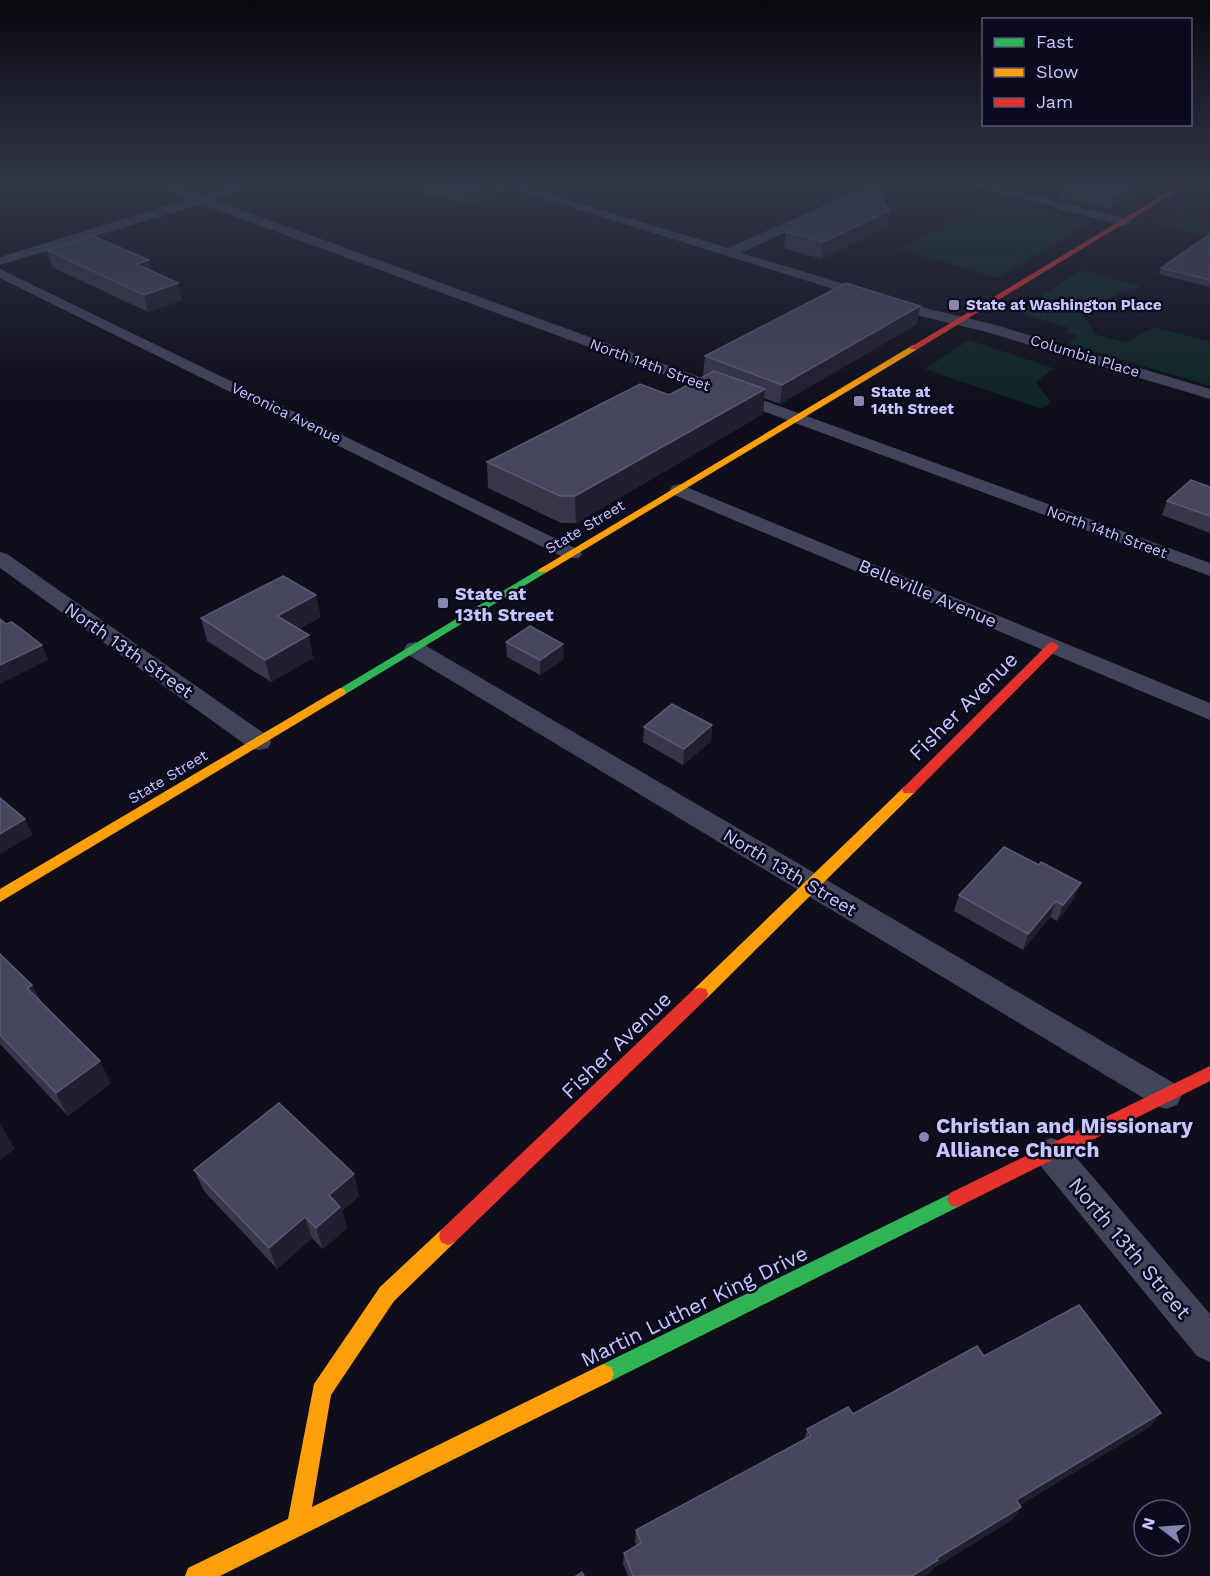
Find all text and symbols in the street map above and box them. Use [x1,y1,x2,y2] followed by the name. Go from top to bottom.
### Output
[982,18,1192,126] legend
[1036,31,1074,52] text: Fast
[1036,61,1079,82] text: Slow
[1036,91,1073,112] text: Jam
[966,296,1162,314] place label: State at Washington Place
[947,298,961,312] marker: State at Washington Place
[1028,331,1142,381] street label: Columbia Place
[587,335,713,395] street label: North 14th Street
[228,379,344,447] street label: Veronica Avenue
[871,383,954,418] place label: State at 14th Street
[852,394,866,408] marker: State at 14th Street
[542,496,629,558] street label: State Street
[1044,502,1170,562] street label: North 14th Street
[856,554,1000,632] street label: Belleville Avenue
[455,583,554,625] place label: State at 13th Street
[436,596,450,610] marker: State at 13th Street
[61,598,198,702] street label: North 13th Street
[904,647,1022,765] street label: Fisher Avenue
[125,746,212,808] street label: State Street
[720,824,861,920] street label: North 13th Street
[556,986,676,1104] street label: Fisher Avenue
[936,1113,1193,1162] place label: Christian and Missionary Alliance Church
[917,1130,931,1144] marker: Christian and Missionary Alliance Church
[1064,1172,1197,1324] street label: North 13th Street
[576,1240,812,1372] street label: Martin Luther King Drive
[1132,1498,1192,1558] north arrow
[1137,1515,1159,1532] text: N

